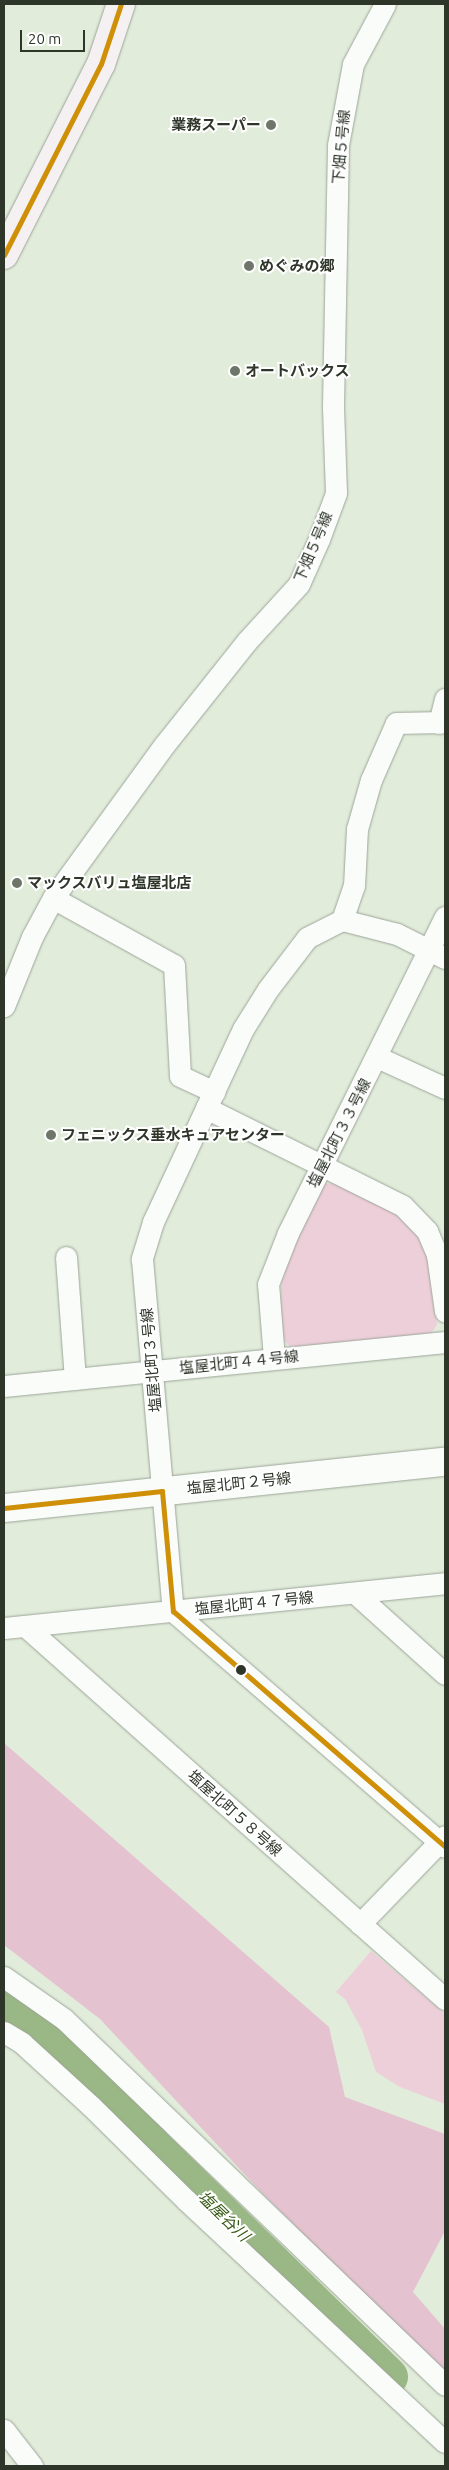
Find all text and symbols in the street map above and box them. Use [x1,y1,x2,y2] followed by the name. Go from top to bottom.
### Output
[22,20,88,52] scale bar
[28,30,61,47] text: 20 m
[329,109,353,185] street label: 下畑５号線
[171,116,261,134] place label: 業務スーパー
[265,119,277,131] marker: 業務スーパー
[259,257,334,275] place label: めぐみの郷
[243,260,255,272] marker: めぐみの郷
[245,362,350,380] place label: オートバックス
[229,365,241,377] marker: オートバックス
[290,509,336,585] street label: 下畑５号線
[27,874,192,892] place label: マックスバリュ塩屋北店
[11,877,23,889] marker: マックスバリュ塩屋北店
[304,1075,374,1191] street label: 塩屋北町３３号線
[61,1126,286,1144] place label: フェニックス垂水キュアセンター
[45,1129,57,1141] marker: フェニックス垂水キュアセンター
[137,1307,165,1413] street label: 塩屋北町３号線
[178,1347,300,1377] street label: 塩屋北町４４号線
[186,1469,292,1497] street label: 塩屋北町２号線
[193,1588,315,1618] street label: 塩屋北町４７号線
[236,1665,246,1675] unlabelled marker
[184,1766,286,1860] street label: 塩屋北町５８号線
[194,2187,254,2245] water label: 塩屋谷川

